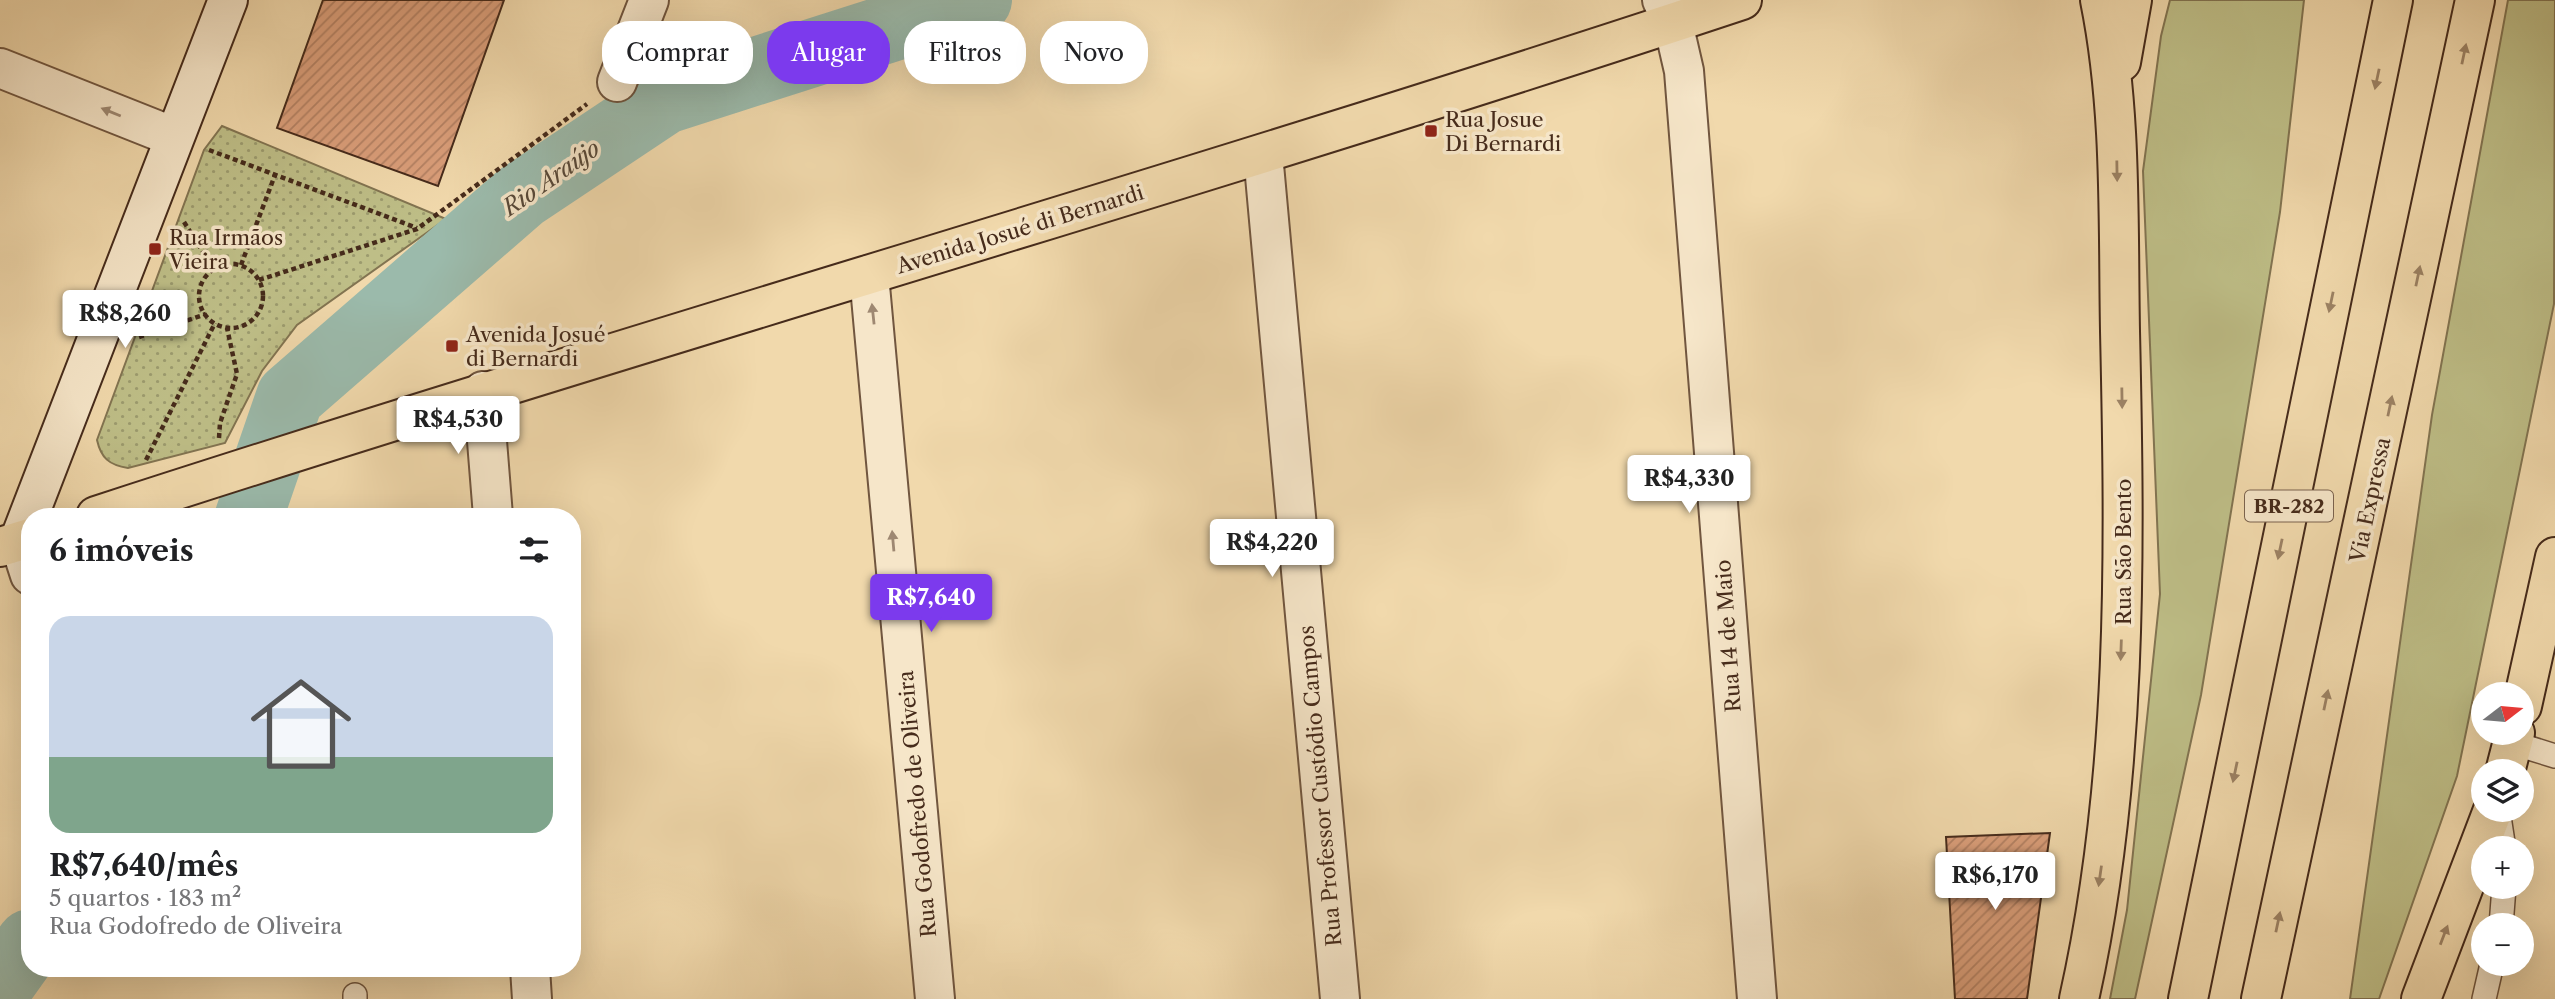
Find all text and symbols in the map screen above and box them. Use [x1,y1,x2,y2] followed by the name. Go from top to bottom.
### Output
[602,21,753,84] chip: Comprar
[767,21,890,84] chip: Alugar
[904,21,1026,84] chip: Filtros
[1040,21,1148,84] chip: Novo
[2459,43,2470,65] one-way arrow
[2371,68,2382,90] one-way arrow
[100,107,121,118] one-way arrow
[1445,107,1561,156] place label: Rua Josue Di Bernardi
[1423,123,1439,139] marker: Rua Josue Di Bernardi
[495,134,605,223] water label: Rio Araújo
[2111,160,2123,182] one-way arrow
[892,179,1147,279] street label: Avenida Josué di Bernardi
[168,225,283,274] place label: Rua Irmãos Vieira
[147,241,163,257] marker: Rua Irmãos Vieira
[2412,265,2423,287] one-way arrow
[60,290,190,350] pin: R$8,260
[2325,291,2336,313] one-way arrow
[78,299,172,327] text: R$8,260
[867,303,878,325] one-way arrow
[465,322,605,371] place label: Avenida Josué di Bernardi
[444,338,460,354] marker: Avenida Josué di Bernardi
[2116,387,2128,409] one-way arrow
[2385,395,2396,417] one-way arrow
[393,396,523,456] pin: R$4,530
[413,405,503,433] text: R$4,530
[2344,434,2396,566] street label: Via Expressa
[1624,456,1754,515] pin: R$4,330
[1643,464,1735,492] text: R$4,330
[2111,479,2136,625] street label: Rua São Bento
[2245,491,2333,522] road number: BR-282
[1207,520,1337,579] pin: R$4,220
[1226,528,1318,556] text: R$4,220
[887,529,898,551] one-way arrow
[515,531,553,569] icon: filters
[49,532,194,569] text: 6 imóveis
[2275,538,2286,560] one-way arrow
[1710,559,1746,713] street label: Rua 14 de Maio
[866,574,996,634] pin: R$7,640
[886,583,976,611] text: R$7,640
[1294,624,1346,948] street label: Rua Professor Custódio Campos
[2116,639,2127,661] one-way arrow
[238,661,364,787] icon: home
[893,669,941,938] street label: Rua Godofredo de Oliveira
[2471,682,2534,746] north arrow
[2471,682,2534,976] map controls
[2321,689,2332,711] one-way arrow
[2471,759,2534,822] button: layers
[2229,761,2240,783] one-way arrow
[2471,836,2534,899] button: +
[49,847,238,884] text: R$7,640/mês
[1930,852,2060,912] pin: R$6,170
[1951,861,2039,889] text: R$6,170
[2094,865,2105,887] one-way arrow
[49,884,241,912] text: 5 quartos · 183 m²
[2273,911,2284,933] one-way arrow
[49,912,342,940] text: Rua Godofredo de Oliveira
[2471,913,2534,976] button: −
[2439,924,2450,945] one-way arrow

